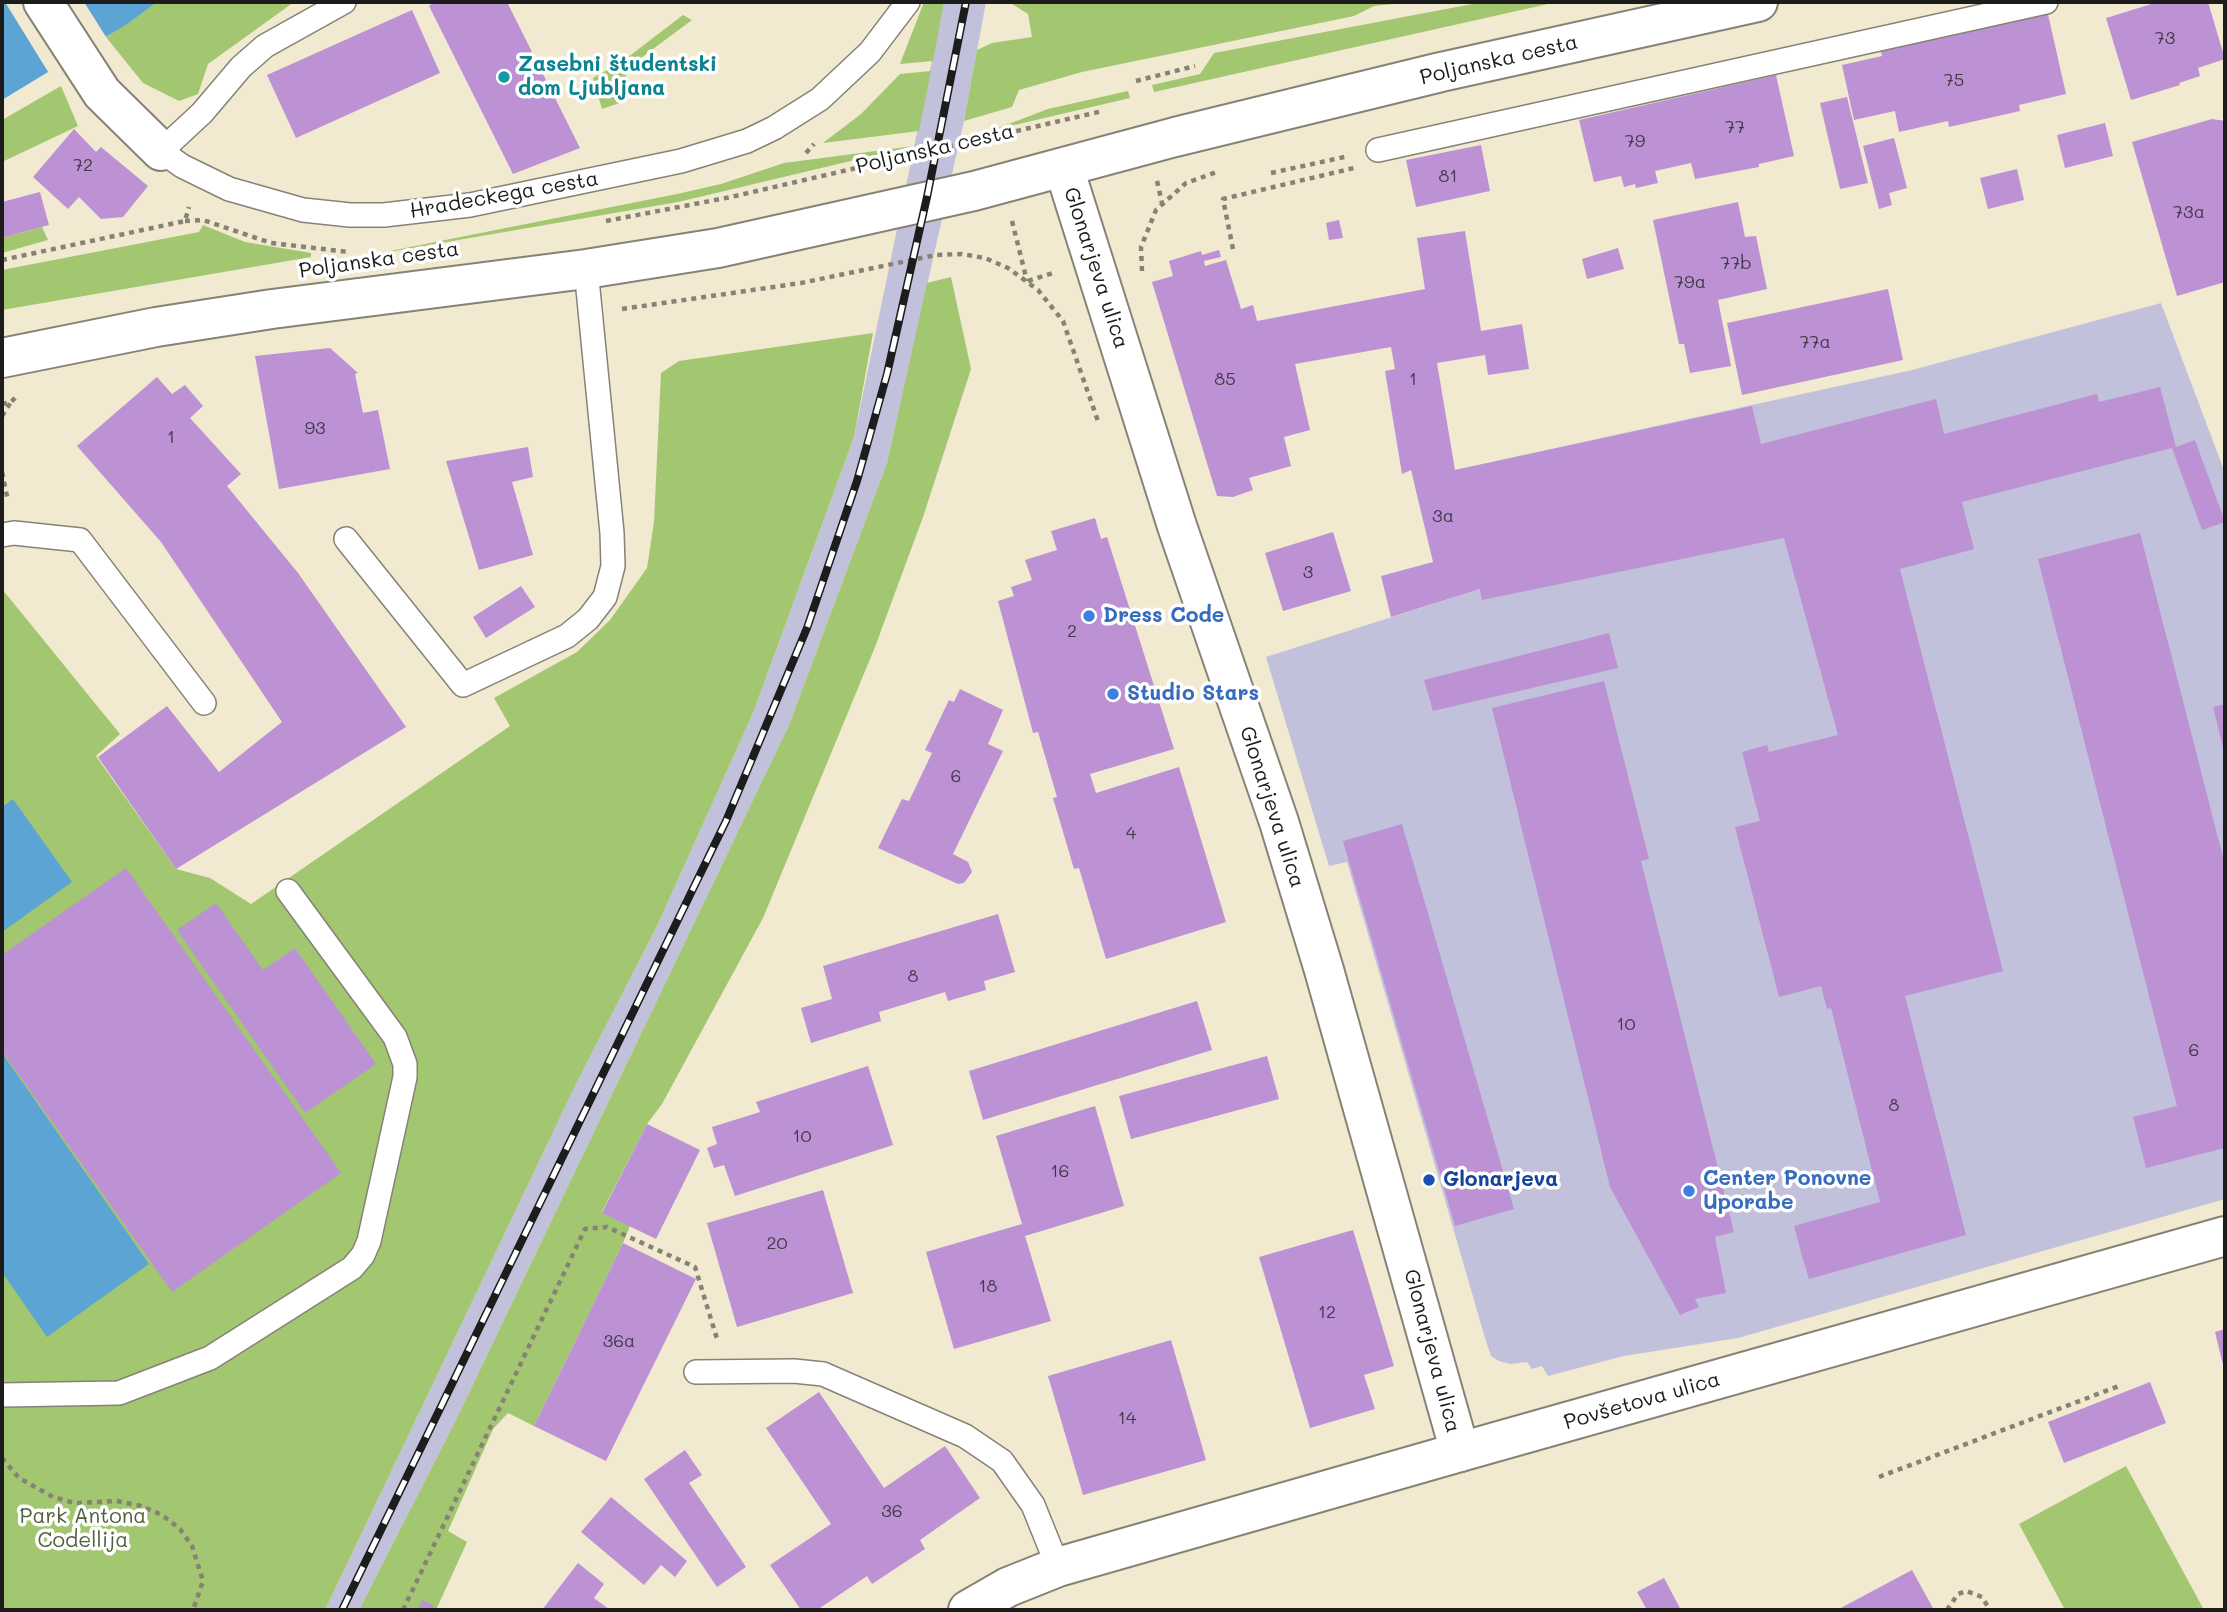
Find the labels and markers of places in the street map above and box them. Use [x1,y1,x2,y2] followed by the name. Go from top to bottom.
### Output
[518,52,717,102] place label: Zasebni študentski dom Ljubljana
[496,69,512,85] marker: Zasebni študentski dom Ljubljana
[1103,603,1224,629] place label: Dress Code
[1081,608,1097,624] marker: Dress Code
[1127,681,1259,707] place label: Studio Stars
[1105,686,1121,702] marker: Studio Stars
[1703,1166,1871,1216] place label: Center Ponovne Uporabe
[1443,1167,1558,1193] place label: Glonarjeva
[1421,1172,1437,1188] marker: Glonarjeva
[1681,1183,1697,1199] marker: Center Ponovne Uporabe

